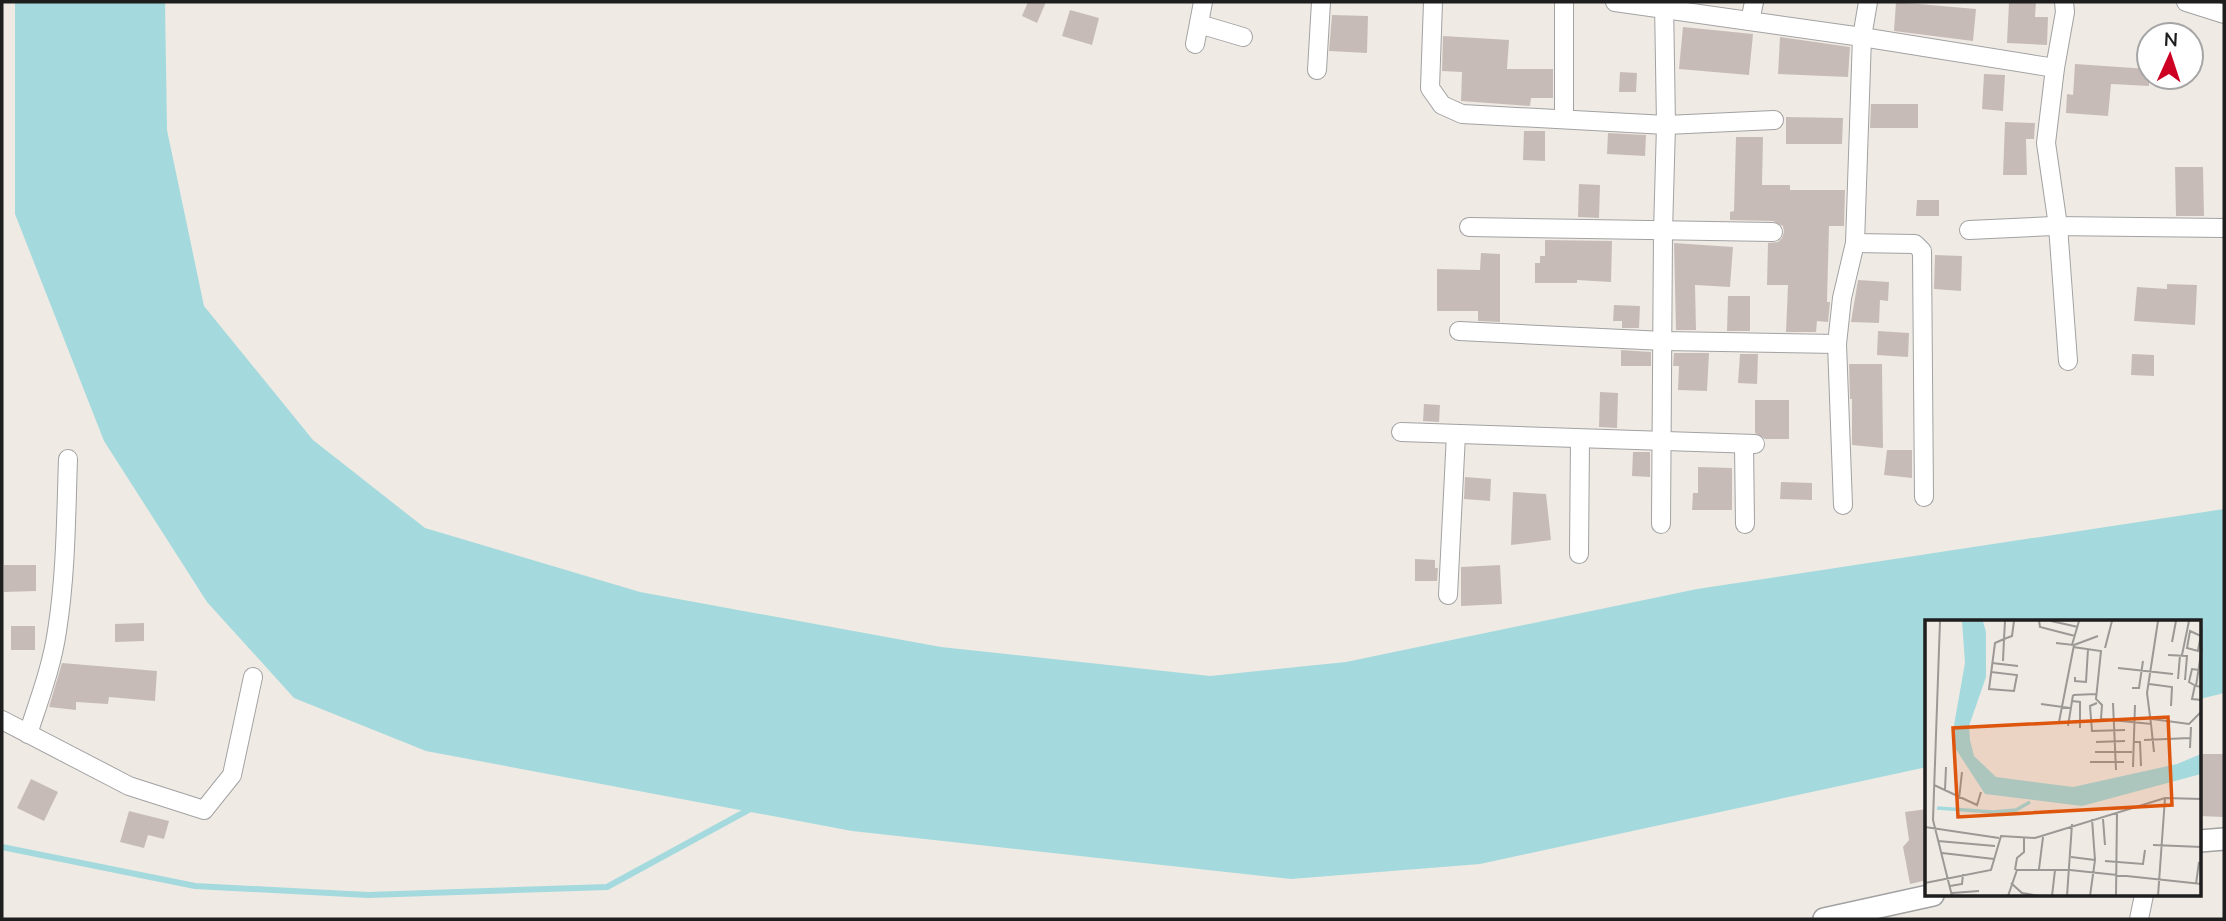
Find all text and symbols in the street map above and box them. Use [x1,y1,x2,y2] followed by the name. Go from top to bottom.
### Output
[2135,21,2205,91] north arrow
[2163,27,2179,53] text: N
[1925,620,2202,897] inset map

